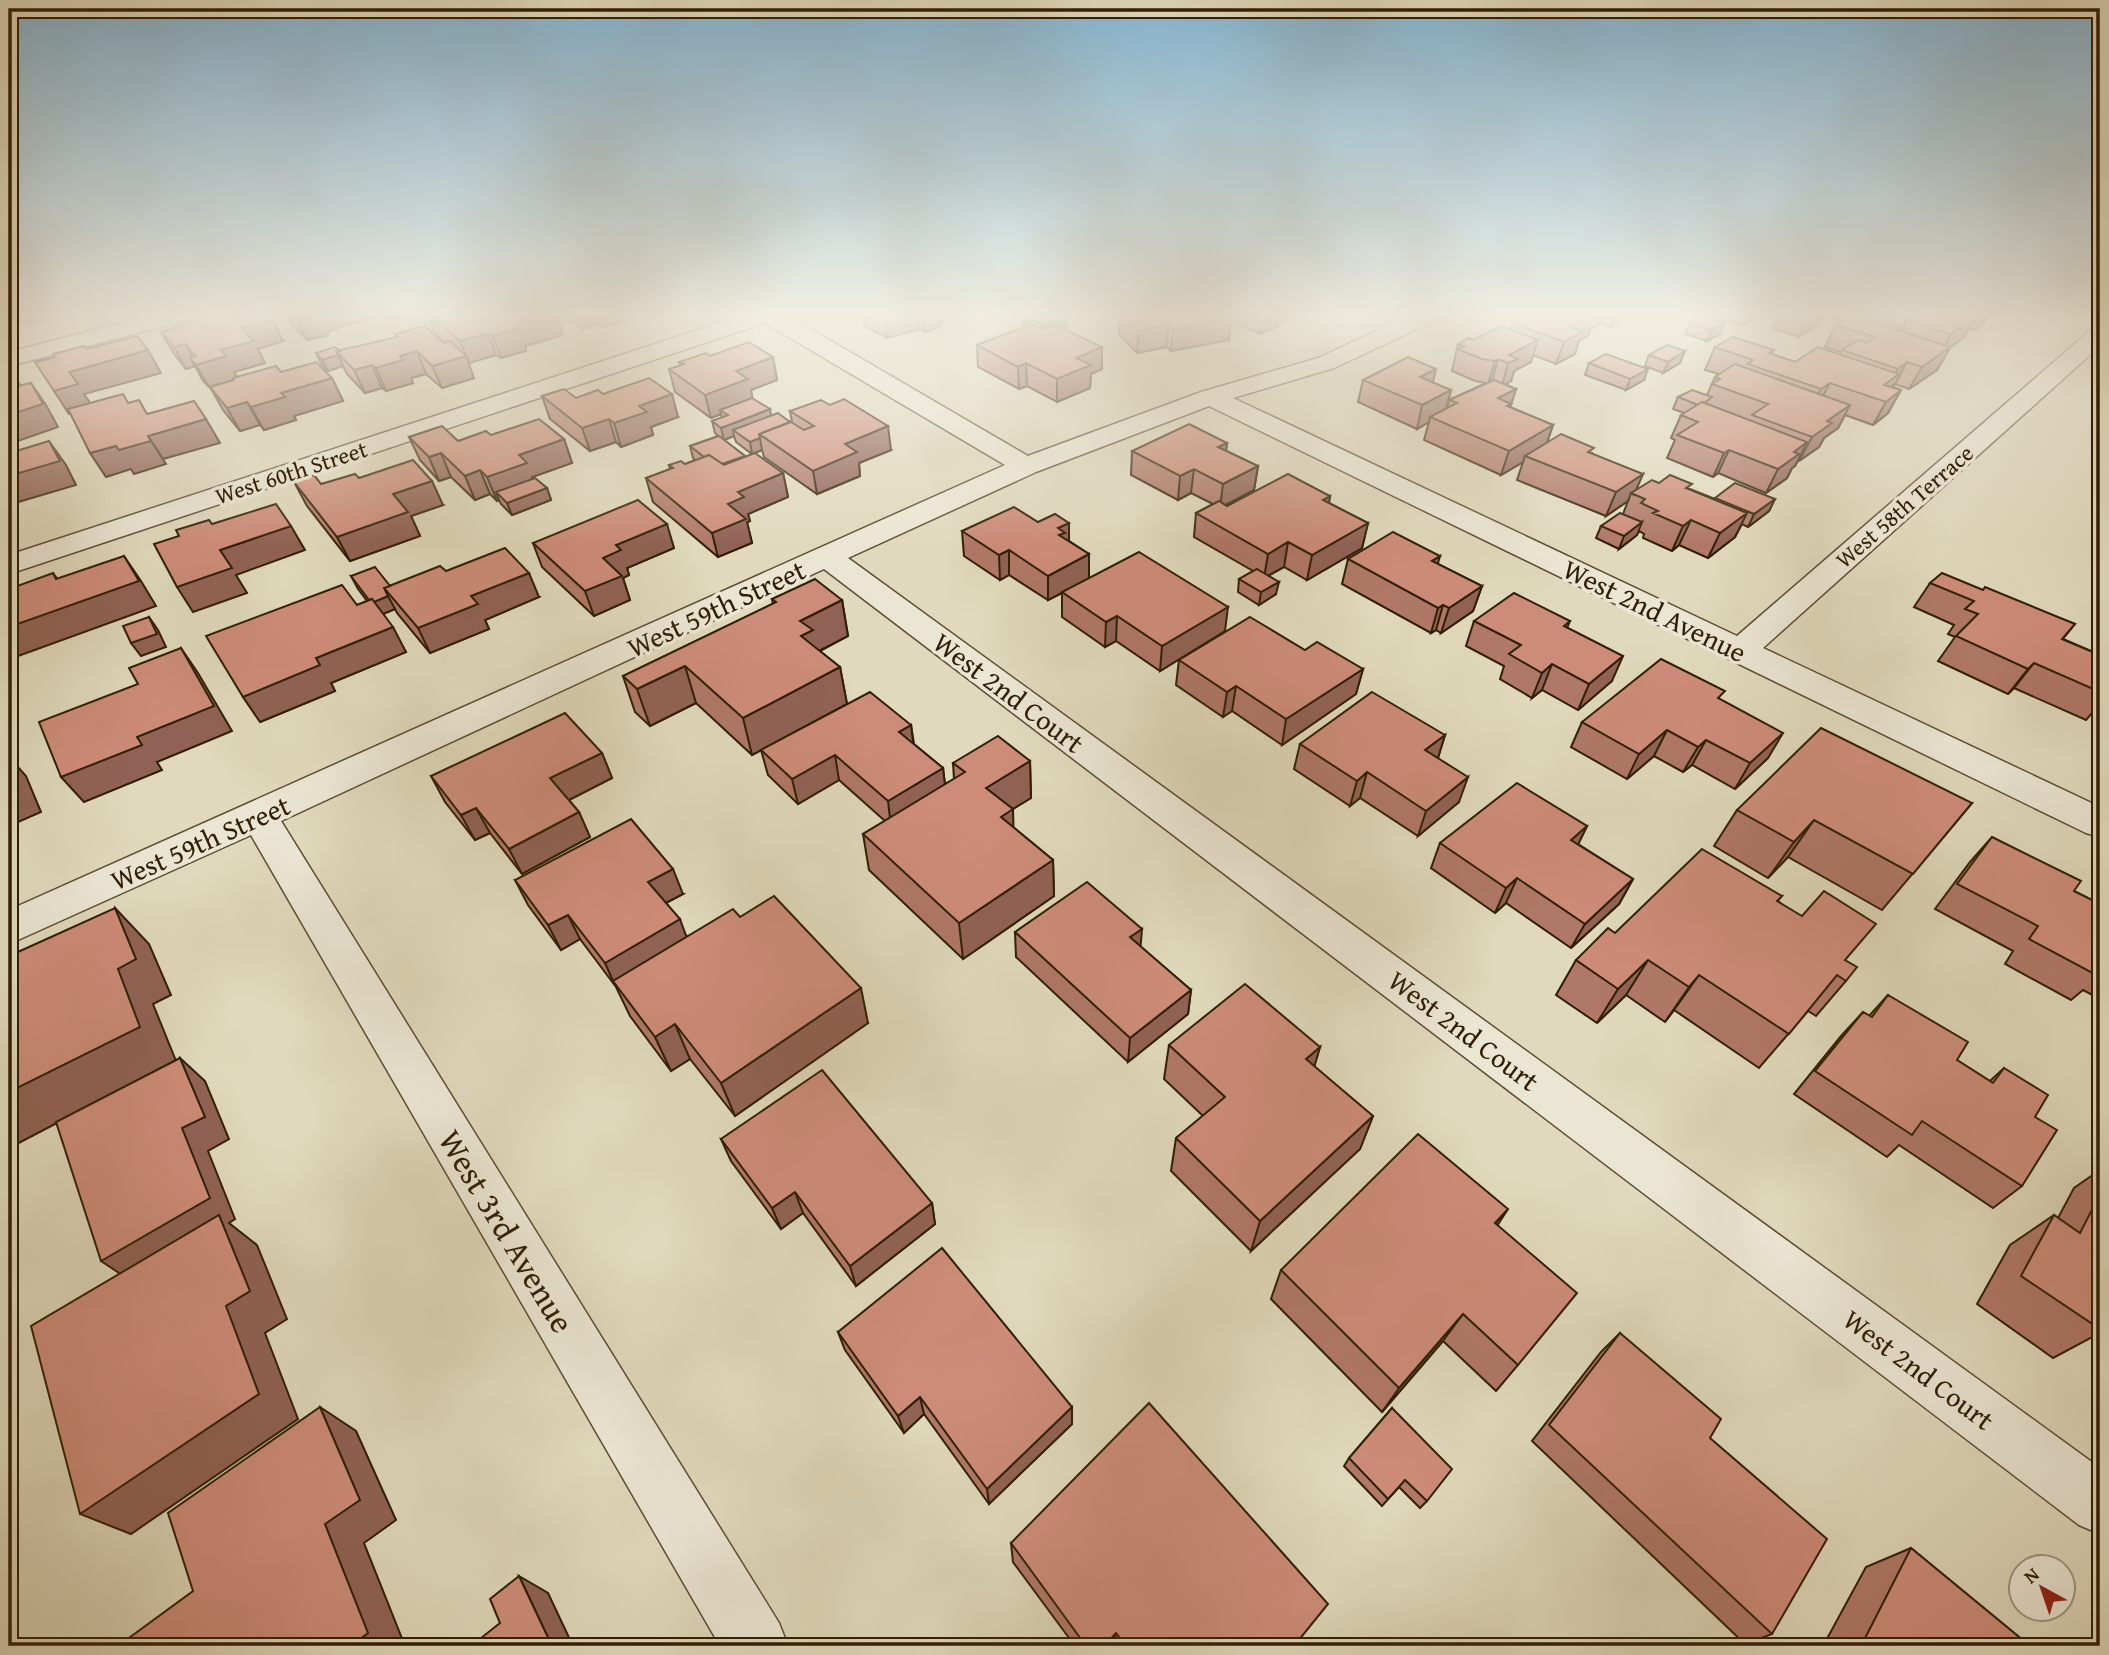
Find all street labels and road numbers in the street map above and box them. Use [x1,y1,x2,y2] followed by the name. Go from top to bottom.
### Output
[211,432,371,512] street label: West 60th Street
[1828,437,1980,575] street label: West 58th Terrace
[1556,548,1754,672] street label: West 2nd Avenue
[620,549,812,667] street label: West 59th Street
[925,622,1093,762] street label: West 2nd Court
[104,784,296,900] street label: West 59th Street
[1380,960,1548,1100] street label: West 2nd Court
[427,1120,587,1342] street label: West 3rd Avenue
[1835,1299,2003,1439] street label: West 2nd Court

